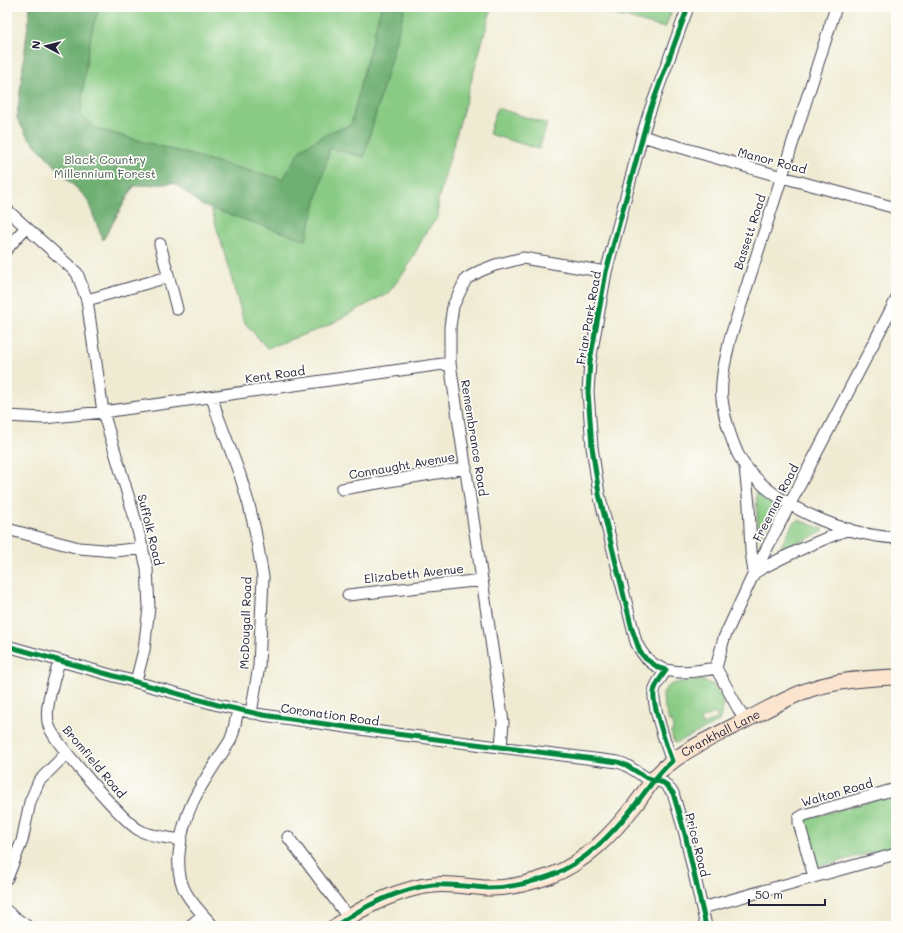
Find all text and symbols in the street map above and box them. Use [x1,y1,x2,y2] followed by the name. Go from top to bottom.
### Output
[26,26,66,66] north arrow
[28,40,44,50] text: N
[736,143,809,177] street label: Manor Road
[54,151,156,181] park label: Black Country Millennium Forest
[729,192,769,271] street label: Bassett Road
[572,269,604,366] street label: Friar Park Road
[244,362,306,386] street label: Kent Road
[458,378,492,498] street label: Remembrance Road
[348,448,456,482] street label: Connaught Avenue
[749,461,802,544] street label: Freeman Road
[134,492,168,567] street label: Suffolk Road
[363,560,465,586] street label: Elizabeth Avenue
[235,576,255,670] street label: McDougall Road
[280,699,381,729] street label: Coronation Road
[678,705,763,760] street label: Crankhall Lane
[60,722,130,801] street label: Bromfield Road
[799,774,875,810] street label: Walton Road
[682,811,714,879] street label: Price Road
[749,881,825,907] scale bar
[755,886,783,902] text: 50 m

